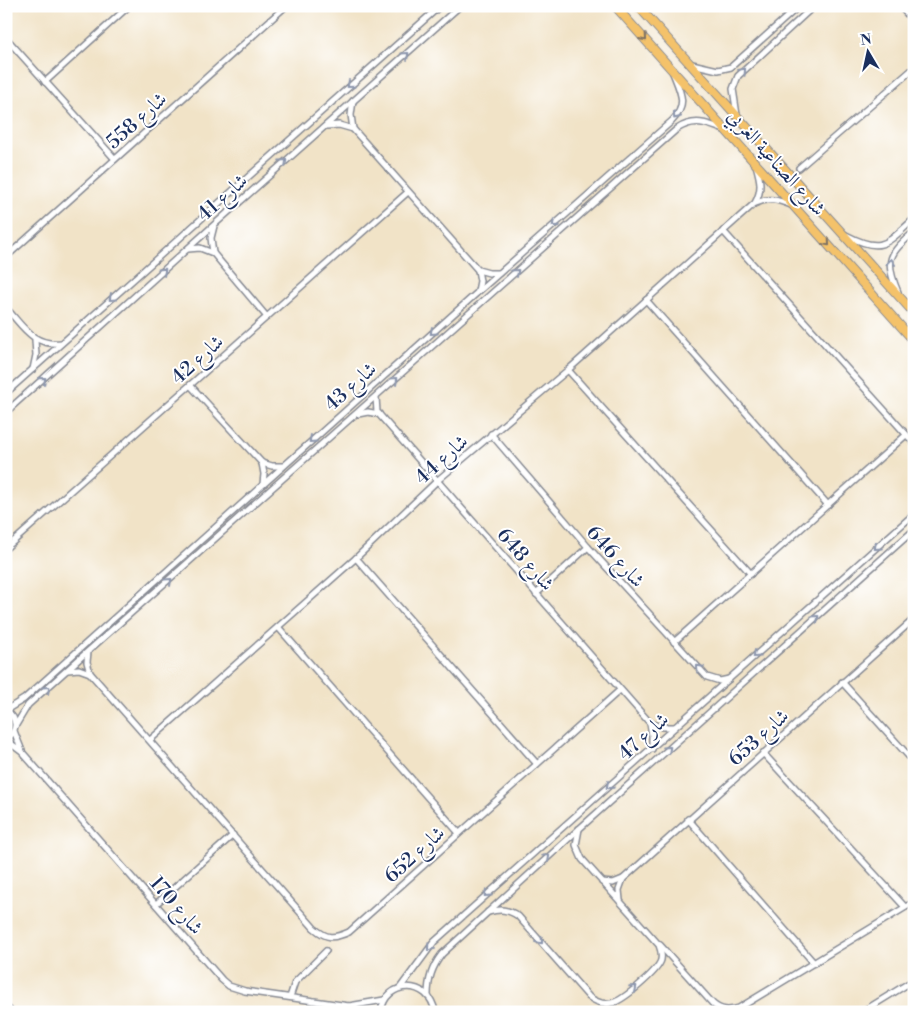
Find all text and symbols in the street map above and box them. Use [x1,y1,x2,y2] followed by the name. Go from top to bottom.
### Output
[842,28,892,78] north arrow
[859,30,873,50] text: N
[638,33,647,42] one-way arrow
[400,51,409,60] one-way arrow
[737,67,746,76] one-way arrow
[347,79,356,88] one-way arrow
[101,87,175,158] street label: شارع 558
[718,104,830,224] street label: شارع الصناعية الغربي
[673,110,681,119] one-way arrow
[278,159,287,168] one-way arrow
[193,169,256,230] street label: شارع 41
[552,218,561,227] one-way arrow
[821,237,830,246] one-way arrow
[885,258,896,266] one-way arrow
[157,268,166,277] one-way arrow
[511,269,520,278] one-way arrow
[108,292,117,301] one-way arrow
[430,326,439,335] one-way arrow
[167,330,232,393] street label: شارع 42
[320,357,385,420] street label: شارع 43
[37,377,46,386] one-way arrow
[389,377,398,386] one-way arrow
[410,430,476,493] street label: شارع 44
[309,434,318,443] one-way arrow
[577,521,649,596] street label: شارع 646
[488,523,559,599] street label: شارع 648
[874,541,883,550] one-way arrow
[163,578,172,587] one-way arrow
[810,614,819,623] one-way arrow
[753,649,762,658] one-way arrow
[696,665,705,674] one-way arrow
[42,686,51,695] one-way arrow
[724,704,797,775] street label: شارع 653
[613,708,677,769] street label: شارع 47
[663,746,672,755] one-way arrow
[605,781,614,790] one-way arrow
[379,821,453,892] street label: شارع 652
[542,854,551,863] one-way arrow
[141,872,208,943] street label: شارع 170
[484,889,493,898] one-way arrow
[535,936,544,945] one-way arrow
[426,942,435,951] one-way arrow
[629,985,638,994] one-way arrow

